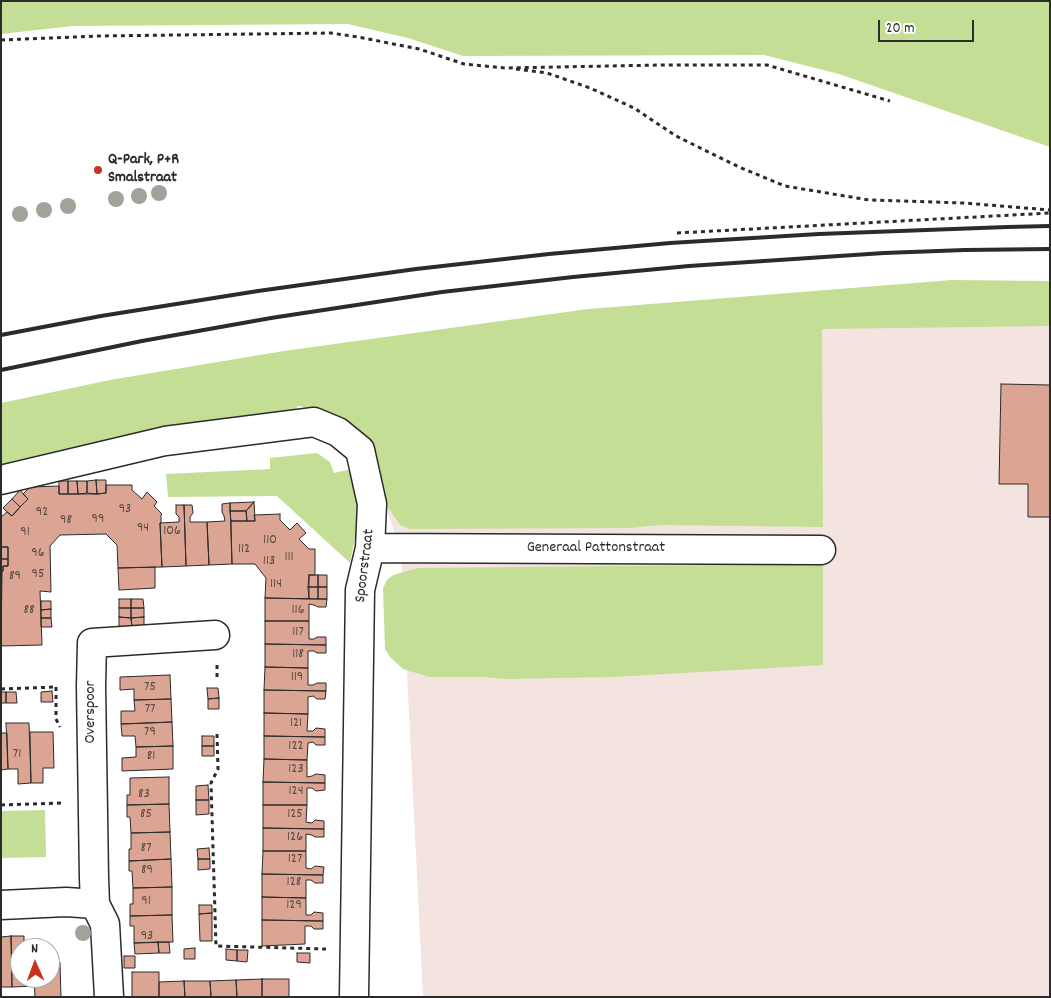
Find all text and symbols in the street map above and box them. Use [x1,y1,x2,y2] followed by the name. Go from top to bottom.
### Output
[881,10,977,42] scale bar
[886,18,914,40] text: 20 m
[108,151,179,189] place label: Q-Park, P+R Smalstraat
[92,164,104,176] marker: Q-Park, P+R Smalstraat
[119,502,131,518] house number: 93
[36,505,48,521] house number: 92
[92,512,104,528] house number: 99
[60,513,72,529] house number: 98
[137,521,149,537] house number: 94
[163,524,181,540] house number: 106
[20,525,30,541] house number: 91
[352,528,380,604] street label: Spoorstraat
[263,533,277,549] house number: 110
[527,539,665,559] street label: Generaal Pattonstraat
[238,542,250,558] house number: 112
[31,546,45,562] house number: 96
[284,550,294,566] house number: 111
[263,554,275,570] house number: 113
[32,567,44,583] house number: 95
[9,569,21,585] house number: 89
[270,577,282,593] house number: 114
[23,603,35,619] house number: 88
[292,603,304,619] house number: 116
[292,625,304,641] house number: 117
[292,647,304,663] house number: 118
[291,670,303,686] house number: 119
[82,680,102,744] street label: Overspoor
[144,680,156,696] house number: 75
[145,702,155,718] house number: 77
[290,716,302,732] house number: 121
[144,725,156,741] house number: 79
[288,739,304,755] house number: 122
[13,747,21,763] house number: 71
[147,749,155,765] house number: 81
[288,762,304,778] house number: 123
[289,784,303,800] house number: 124
[138,787,150,803] house number: 83
[140,807,152,823] house number: 85
[287,807,303,823] house number: 125
[287,830,303,846] house number: 126
[141,841,151,857] house number: 87
[288,852,302,868] house number: 127
[141,863,153,879] house number: 89
[287,875,301,891] house number: 128
[141,894,151,910] house number: 91
[286,898,302,914] house number: 129
[141,929,153,945] house number: 93
[10,938,60,988] north arrow
[31,939,38,959] text: N

